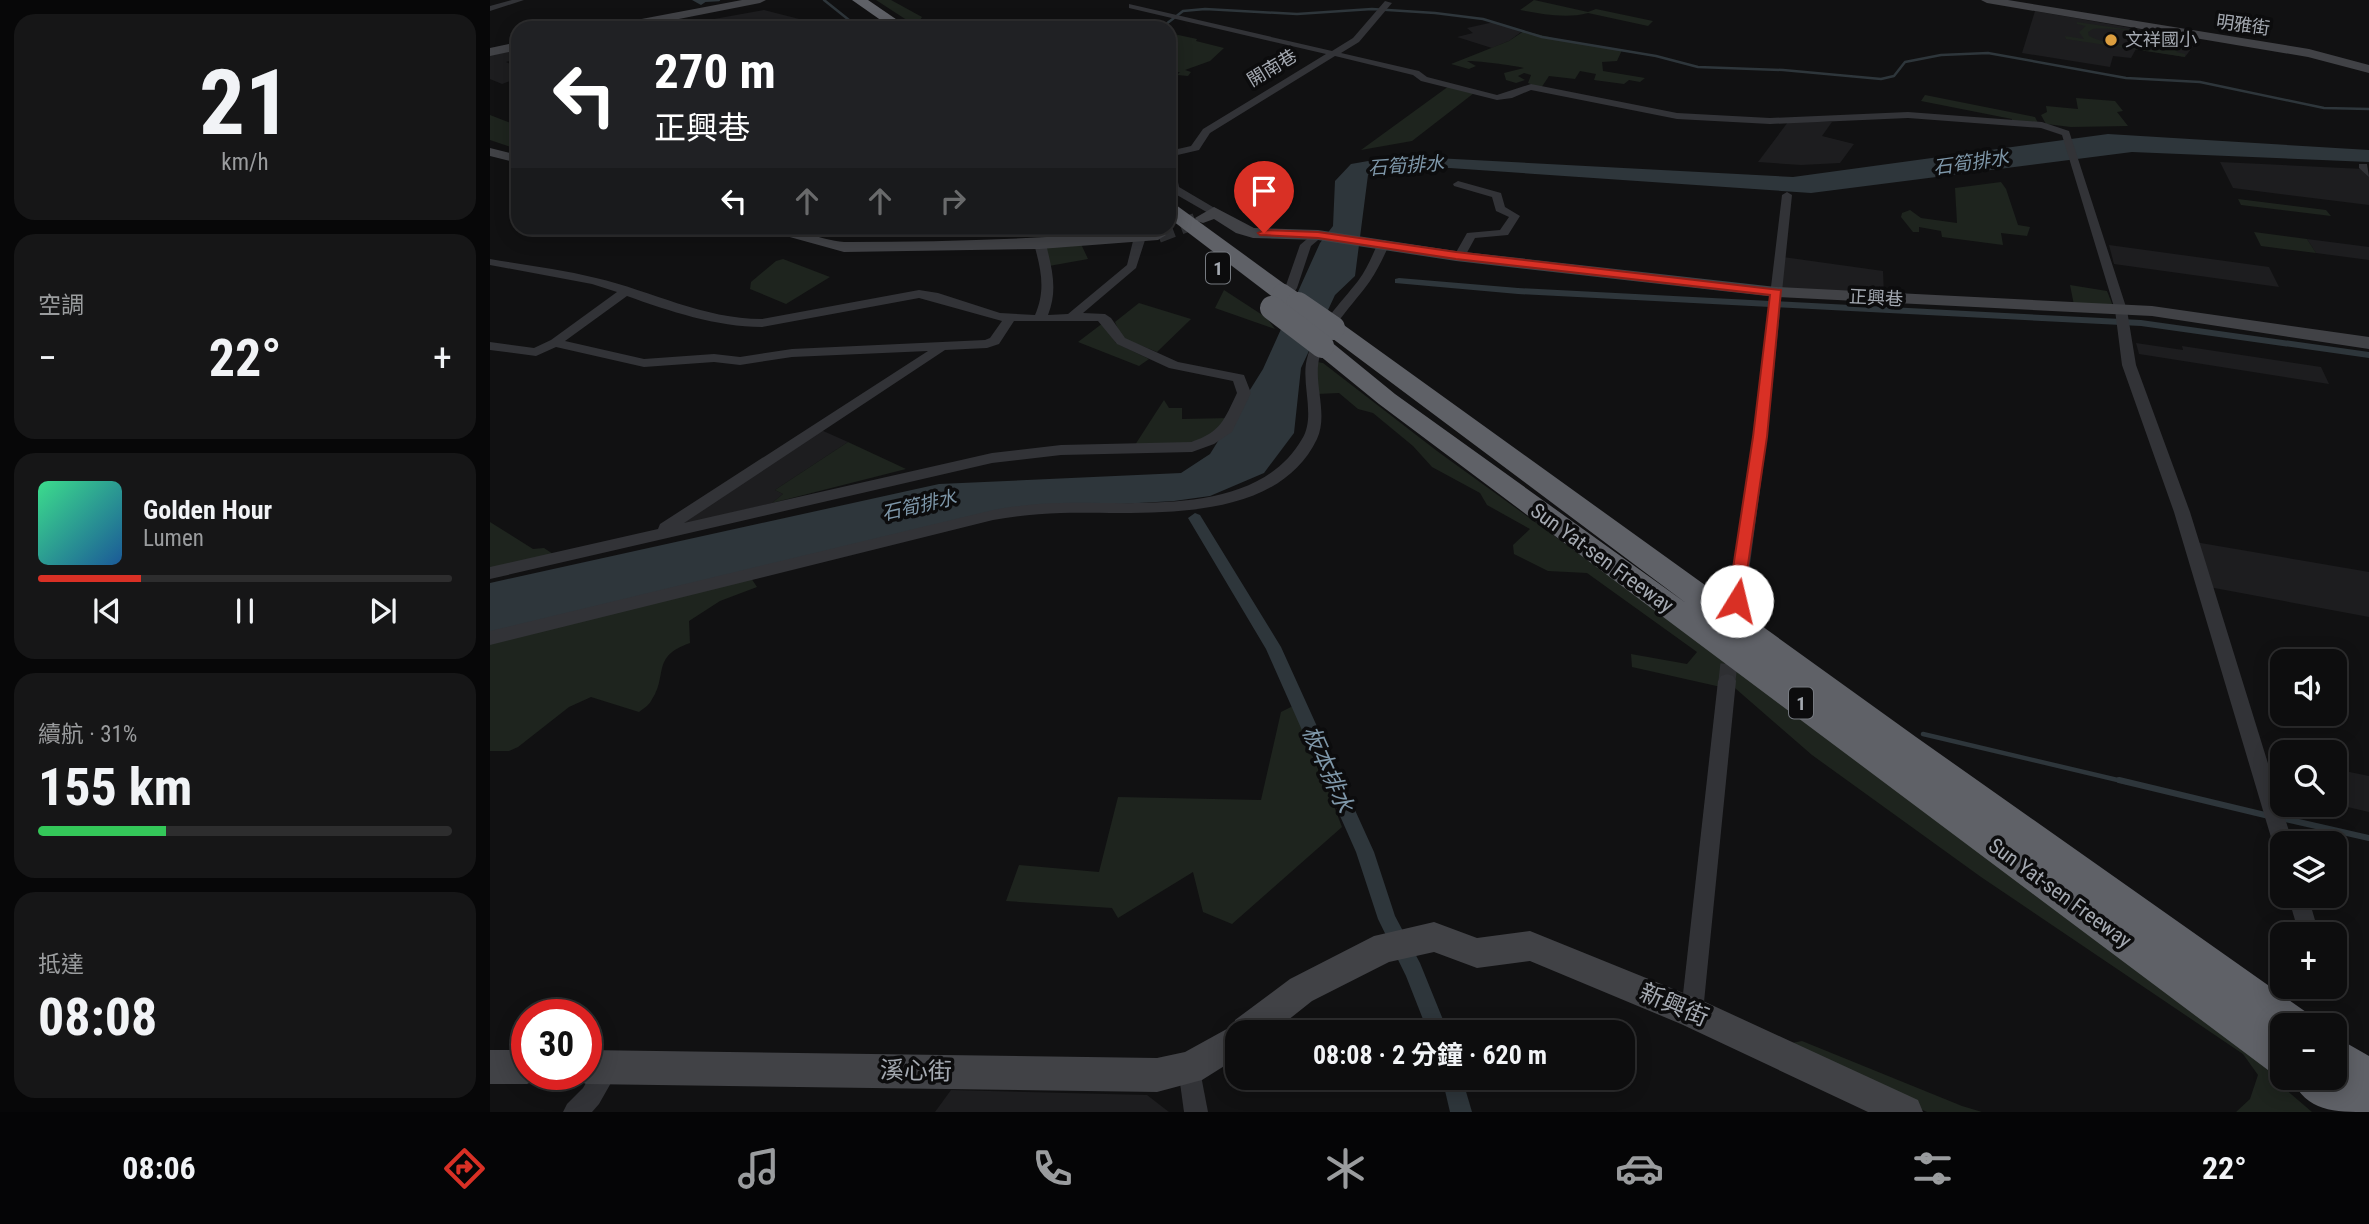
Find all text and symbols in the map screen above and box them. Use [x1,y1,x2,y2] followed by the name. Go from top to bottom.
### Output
[2215,10,2271,39] street label: 明雅街
[2125,29,2197,50] place label: 文祥國小
[2103,32,2119,48] marker: 文祥國小
[654,43,776,100] text: 270 m
[1243,45,1300,90] street label: 開南巷
[539,49,630,140] icon: left
[199,50,291,156] text: 21
[654,109,750,147] text: 正興巷
[1932,146,2011,179] water label: 石筍排水
[221,149,269,176] text: km/h
[1367,151,1446,180] water label: 石筍排水
[1234,161,1294,233] pin
[1245,172,1283,210] icon: arrive
[715,182,753,220] icon: left
[788,182,826,220] icon: ahead
[861,182,899,220] icon: ahead
[934,182,972,220] icon: right
[1206,252,1230,284] road number: 1
[1849,286,1904,309] street label: 正興巷
[38,292,84,319] text: 空調
[209,328,281,389] text: 22°
[38,336,57,380] text: −
[433,336,452,380] text: +
[879,486,960,525] water label: 石筍排水
[143,495,272,525] text: Golden Hour
[1526,498,1678,618] street label: Sun Yat-sen Freeway
[143,525,204,552] text: Lumen
[1700,564,1774,638] position arrow
[88,592,126,630] icon: previous
[226,592,264,630] icon: pause
[364,592,402,630] icon: next
[2270,649,2347,1090] map controls
[2270,649,2347,726] button: sound
[1789,688,1813,718] road number: 1
[38,721,137,748] text: 續航 · 31%
[1297,722,1359,818] water label: 板本排水
[2270,740,2347,817] button: search
[38,757,192,818] text: 155 km
[2270,831,2347,908] button: layers
[1984,833,2136,953] street label: Sun Yat-sen Freeway
[2270,922,2347,999] button: +
[38,951,84,978] text: 抵達
[1635,978,1713,1032] street label: 新興街
[38,987,157,1048] text: 08:08
[511,999,602,1090] speed limit sign: 30
[2270,1013,2347,1090] button: −
[1313,1040,1547,1070] text: 08:08 · 2 分鐘 · 620 m
[880,1056,952,1086] street label: 溪心街
[440,1144,489,1193] icon: directions
[734,1144,783,1193] icon: music
[1028,1144,1077,1193] icon: phone
[1321,1144,1370,1193] icon: climate
[1615,1144,1664,1193] icon: car
[1908,1144,1957,1193] icon: filters
[122,1149,196,1187] text: 08:06
[2202,1149,2247,1187] text: 22°

